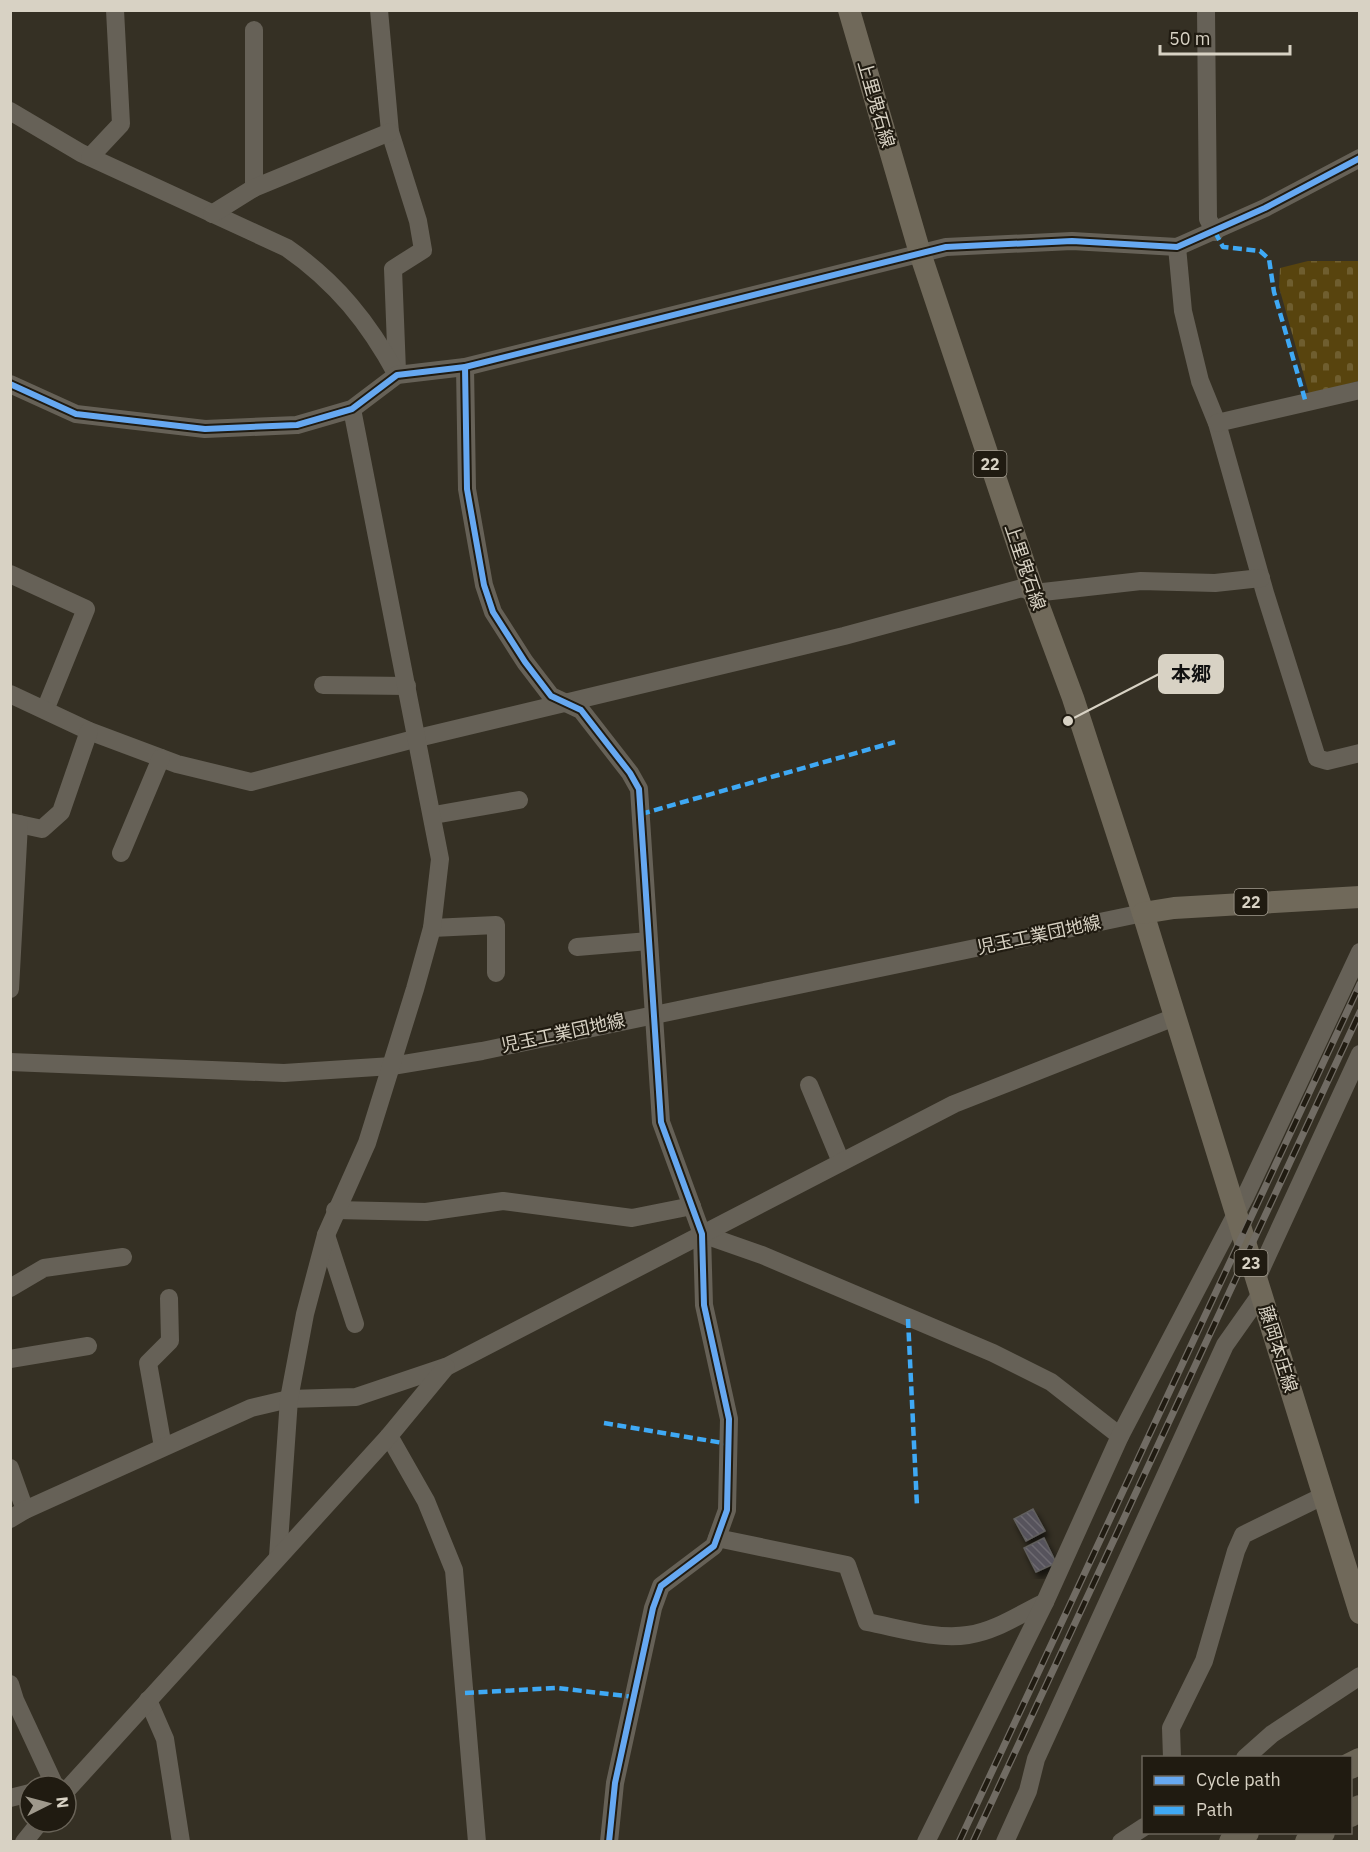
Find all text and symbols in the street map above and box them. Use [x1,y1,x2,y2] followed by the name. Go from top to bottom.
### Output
[1160,18,1290,56] scale bar
[1169,27,1211,50] text: 50 m
[853,57,900,150] street label: 上里鬼石線
[974,451,1006,477] road number: 22
[1000,521,1051,613] street label: 上里鬼石線
[1159,655,1223,693] callout: 本郷
[1171,660,1211,687] text: 本郷
[1234,889,1268,915] road number: 22
[975,910,1103,959] street label: 児玉工業団地線
[499,1008,627,1057] street label: 児玉工業団地線
[1234,1250,1268,1276] road number: 23
[1254,1302,1303,1395] street label: 藤岡本庄線
[1142,1756,1352,1834] legend
[1196,1768,1281,1791] text: Cycle path
[18,1774,78,1834] north arrow
[52,1796,73,1809] text: N
[1196,1798,1233,1821] text: Path

